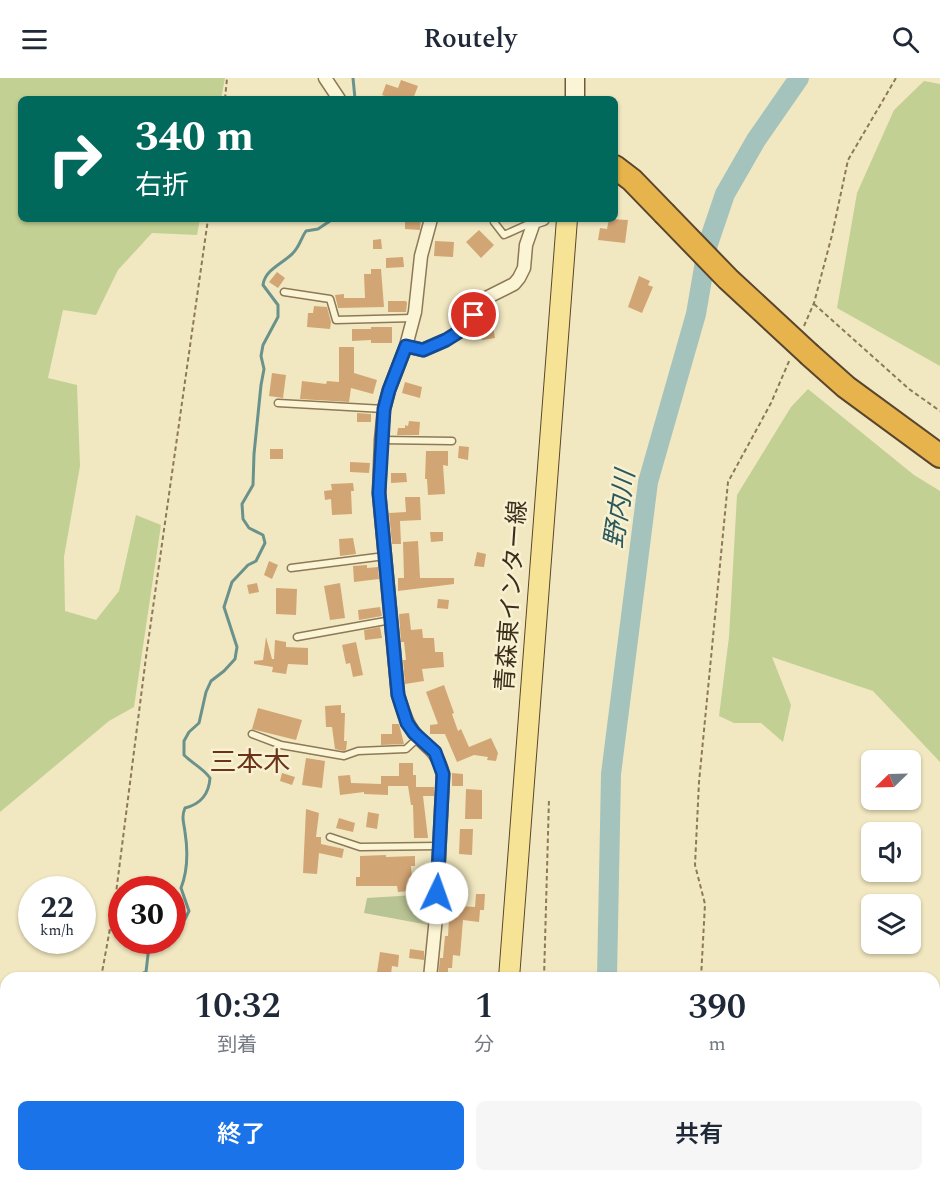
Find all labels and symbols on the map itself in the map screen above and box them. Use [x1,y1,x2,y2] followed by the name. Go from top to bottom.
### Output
[448,289,499,340] pin
[594,465,646,551] water label: 野内川
[487,499,537,693] street label: 青森東インター線
[210,742,291,784] district label: 三本木
[861,750,921,810] north arrow
[405,861,469,925] position arrow
[108,876,186,954] speed limit sign: 30

